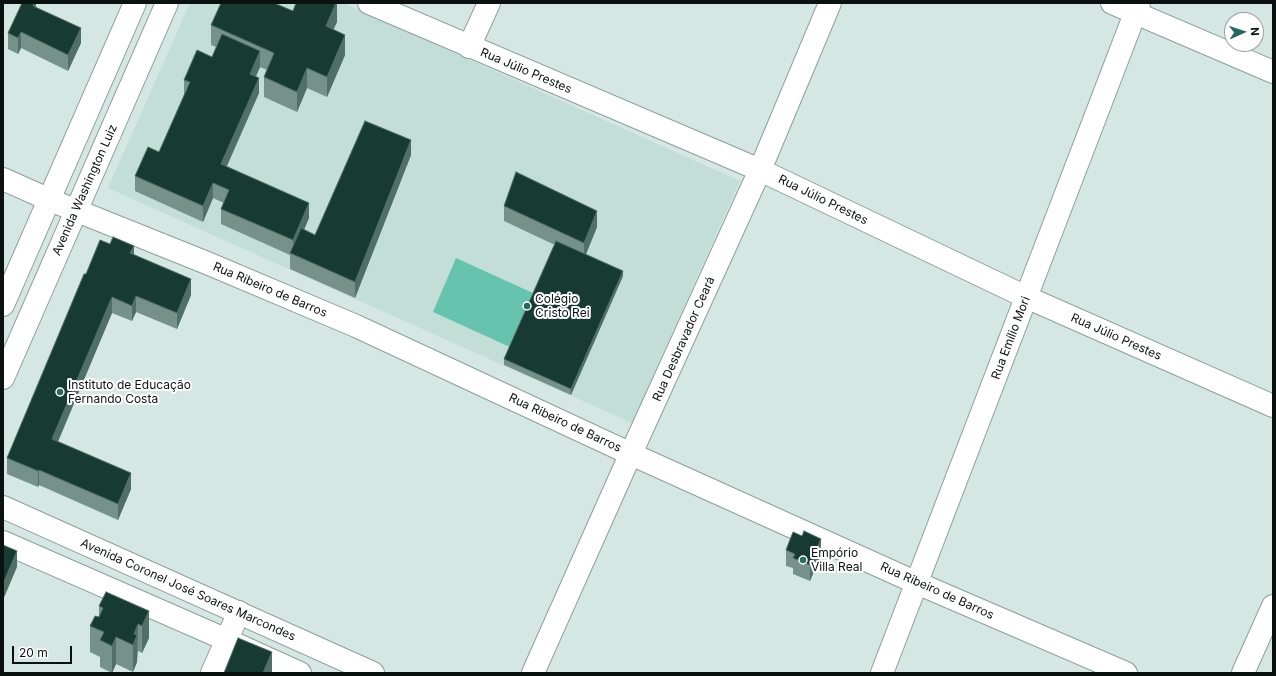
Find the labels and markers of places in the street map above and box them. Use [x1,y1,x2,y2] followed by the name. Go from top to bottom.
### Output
[535,292,590,320] place label: Colégio Cristo Rei
[522,301,532,311] marker: Colégio Cristo Rei
[68,378,191,406] place label: Instituto de Educação Fernando Costa
[55,387,65,397] marker: Instituto de Educação Fernando Costa
[811,546,862,574] place label: Empório Villa Real
[798,555,808,565] marker: Empório Villa Real

